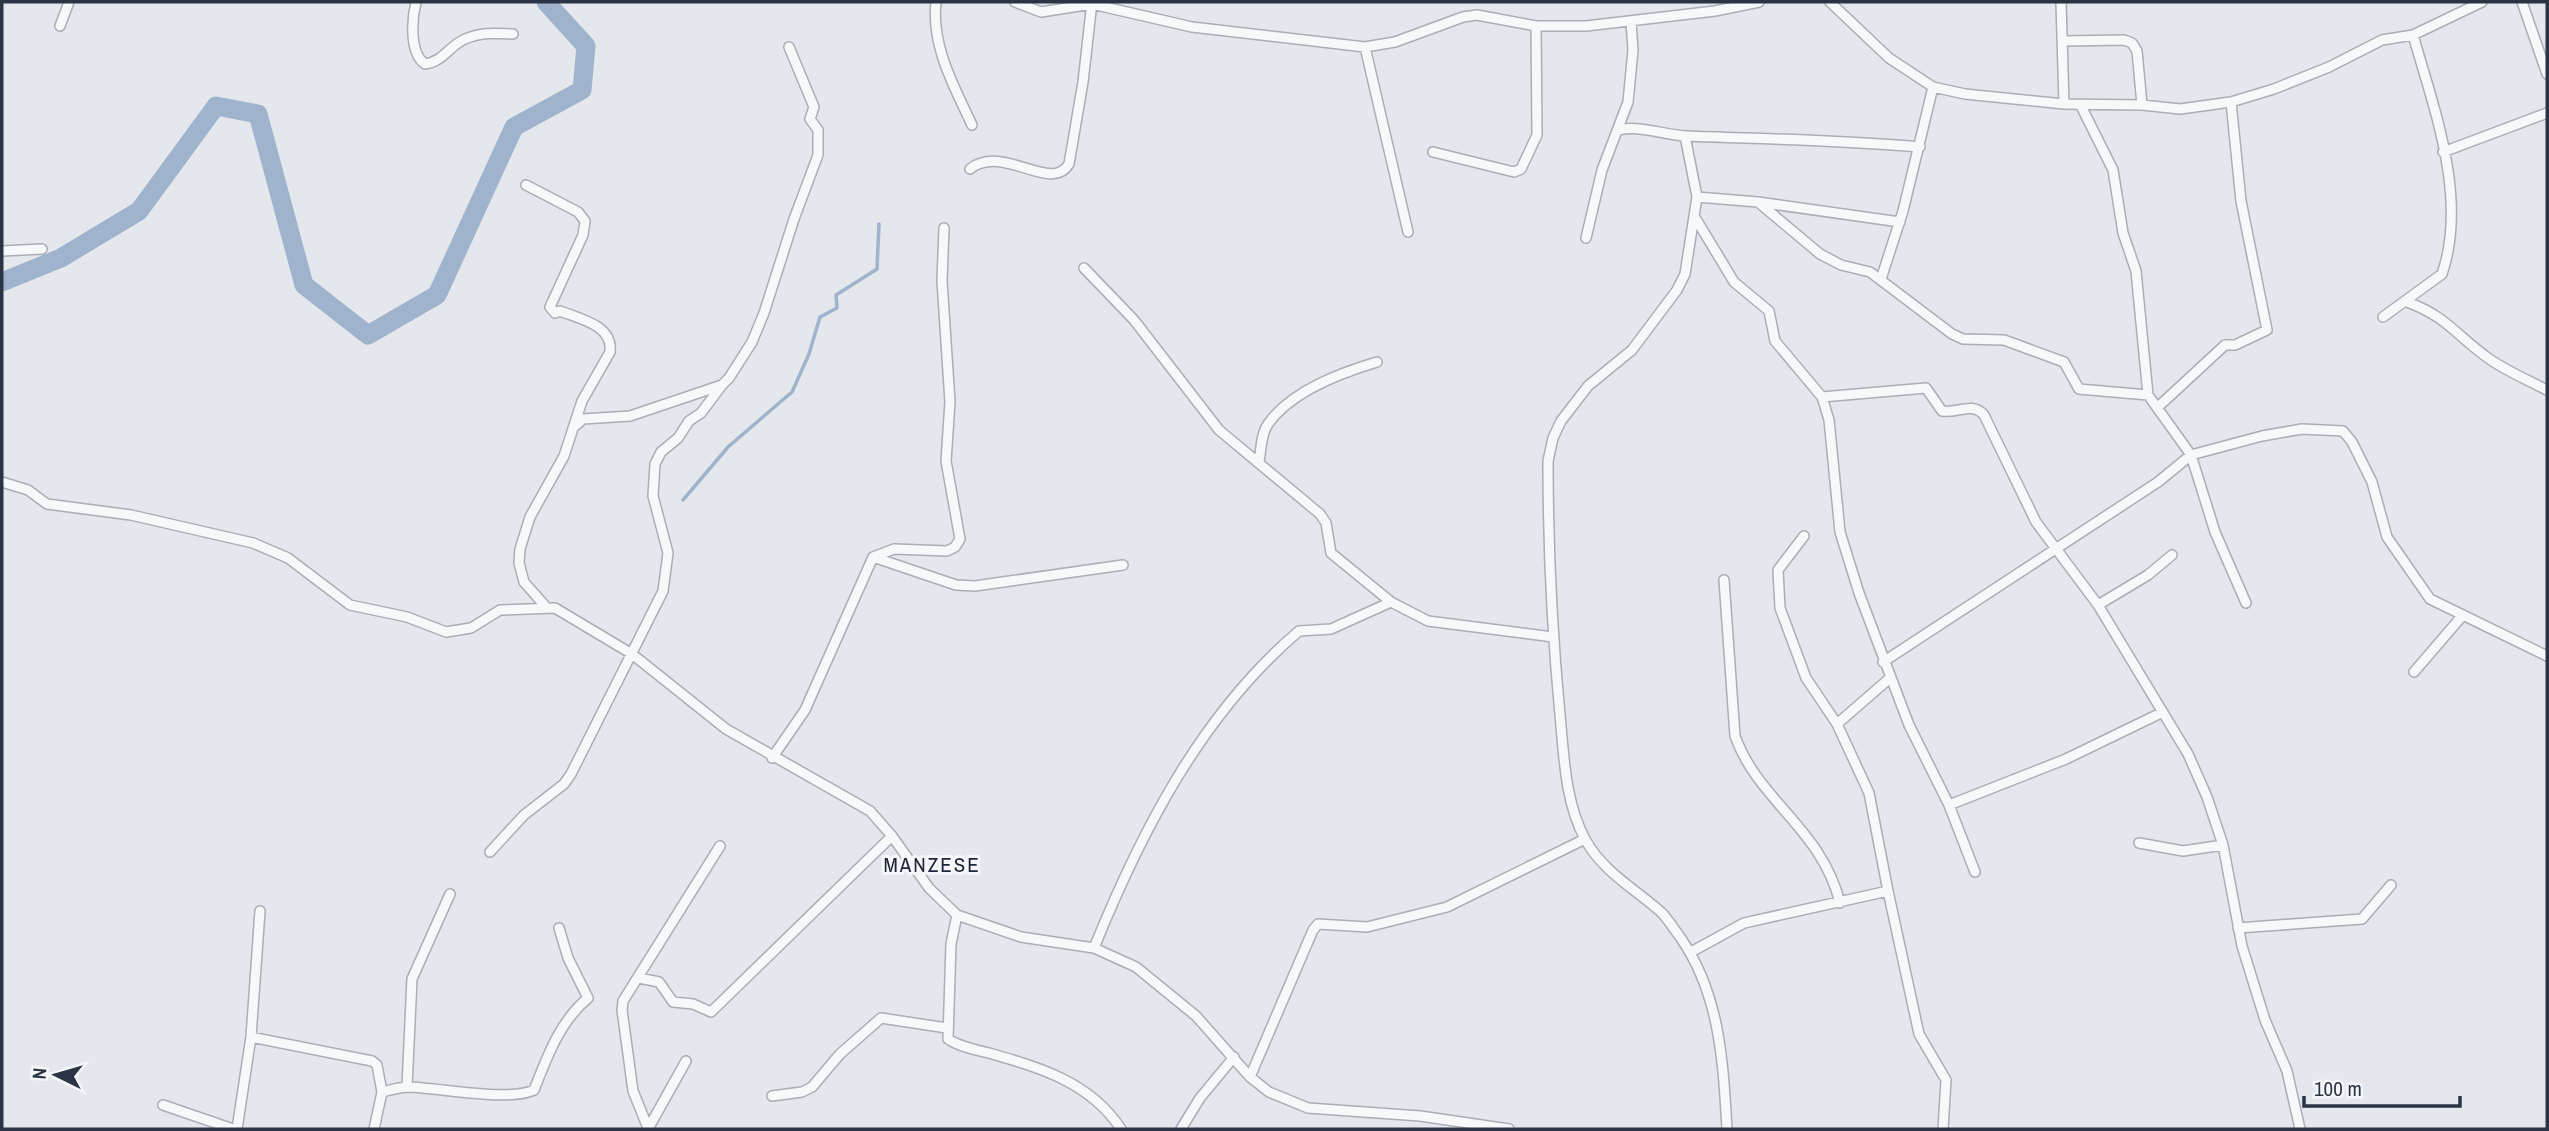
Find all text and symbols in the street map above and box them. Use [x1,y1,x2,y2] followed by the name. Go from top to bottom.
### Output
[883,850,981,879] district label: MANZESE
[21,1040,91,1110] north arrow
[2304,1064,2460,1108] scale bar
[26,1067,53,1080] text: N
[2314,1074,2362,1103] text: 100 m

